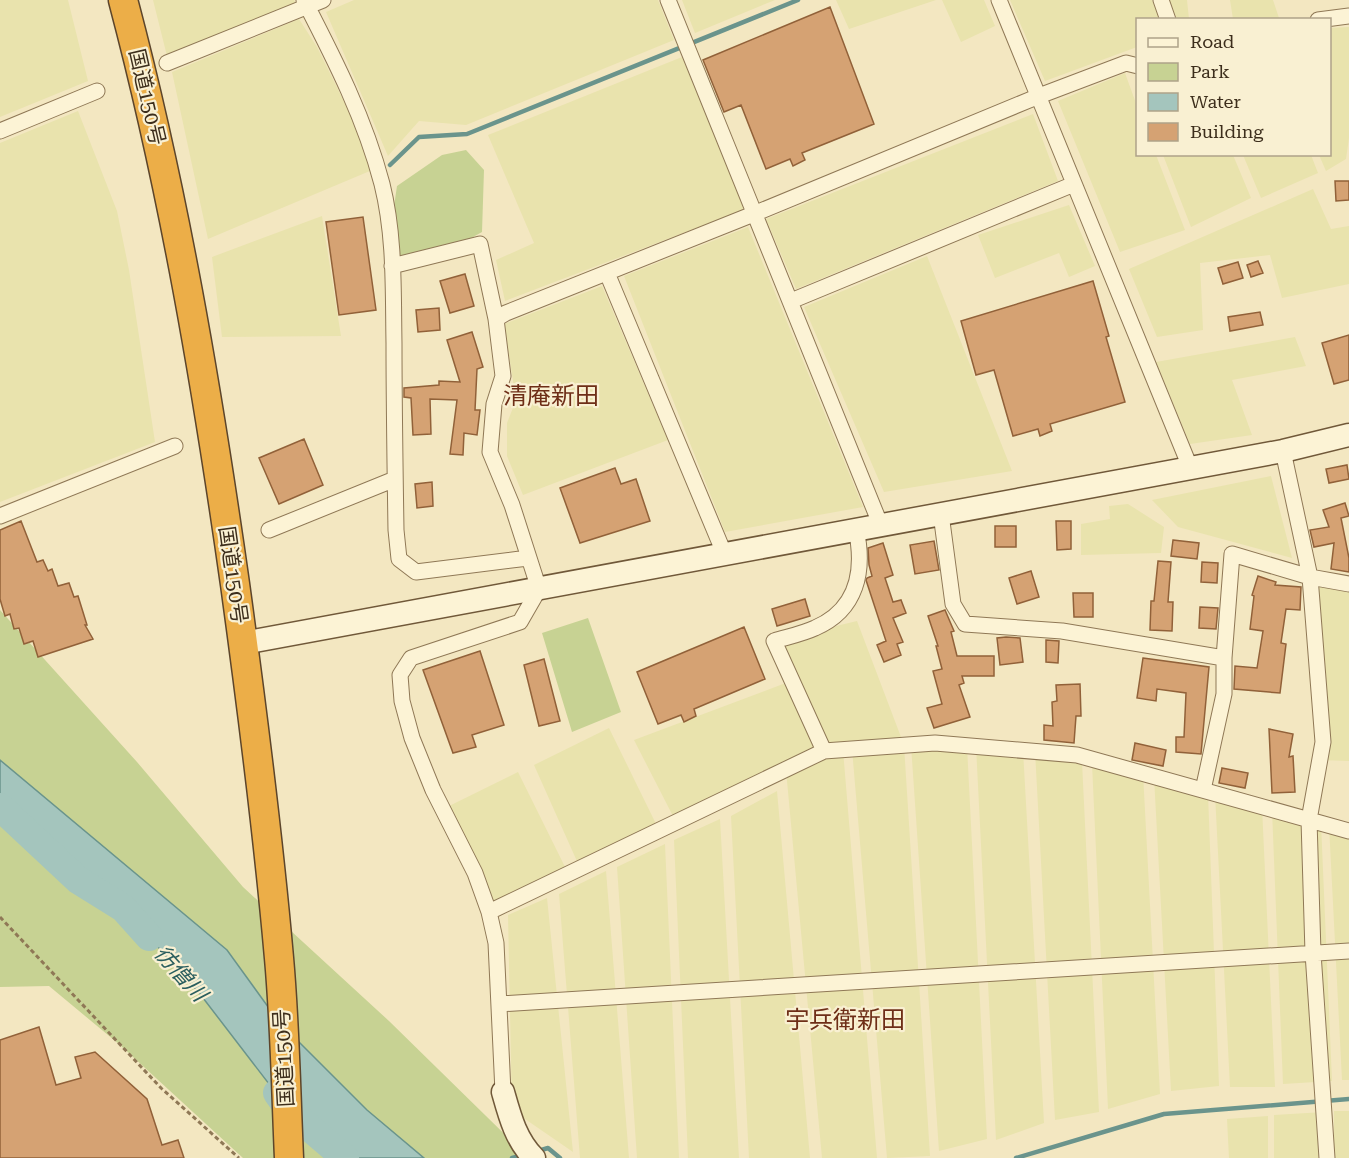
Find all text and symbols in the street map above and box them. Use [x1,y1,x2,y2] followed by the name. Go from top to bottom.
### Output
[1136,18,1331,156] legend
[1190,31,1235,52] text: Road
[124,46,170,148] street label: 国道150号
[1190,61,1230,82] text: Park
[1190,91,1241,112] text: Water
[1190,121,1264,142] text: Building
[503,382,599,410] district label: 清庵新田
[214,525,252,625] street label: 国道150号
[149,940,213,1008] water label: 彷僧川
[785,1006,905,1034] district label: 宇兵衛新田
[269,1008,299,1108] street label: 国道150号

